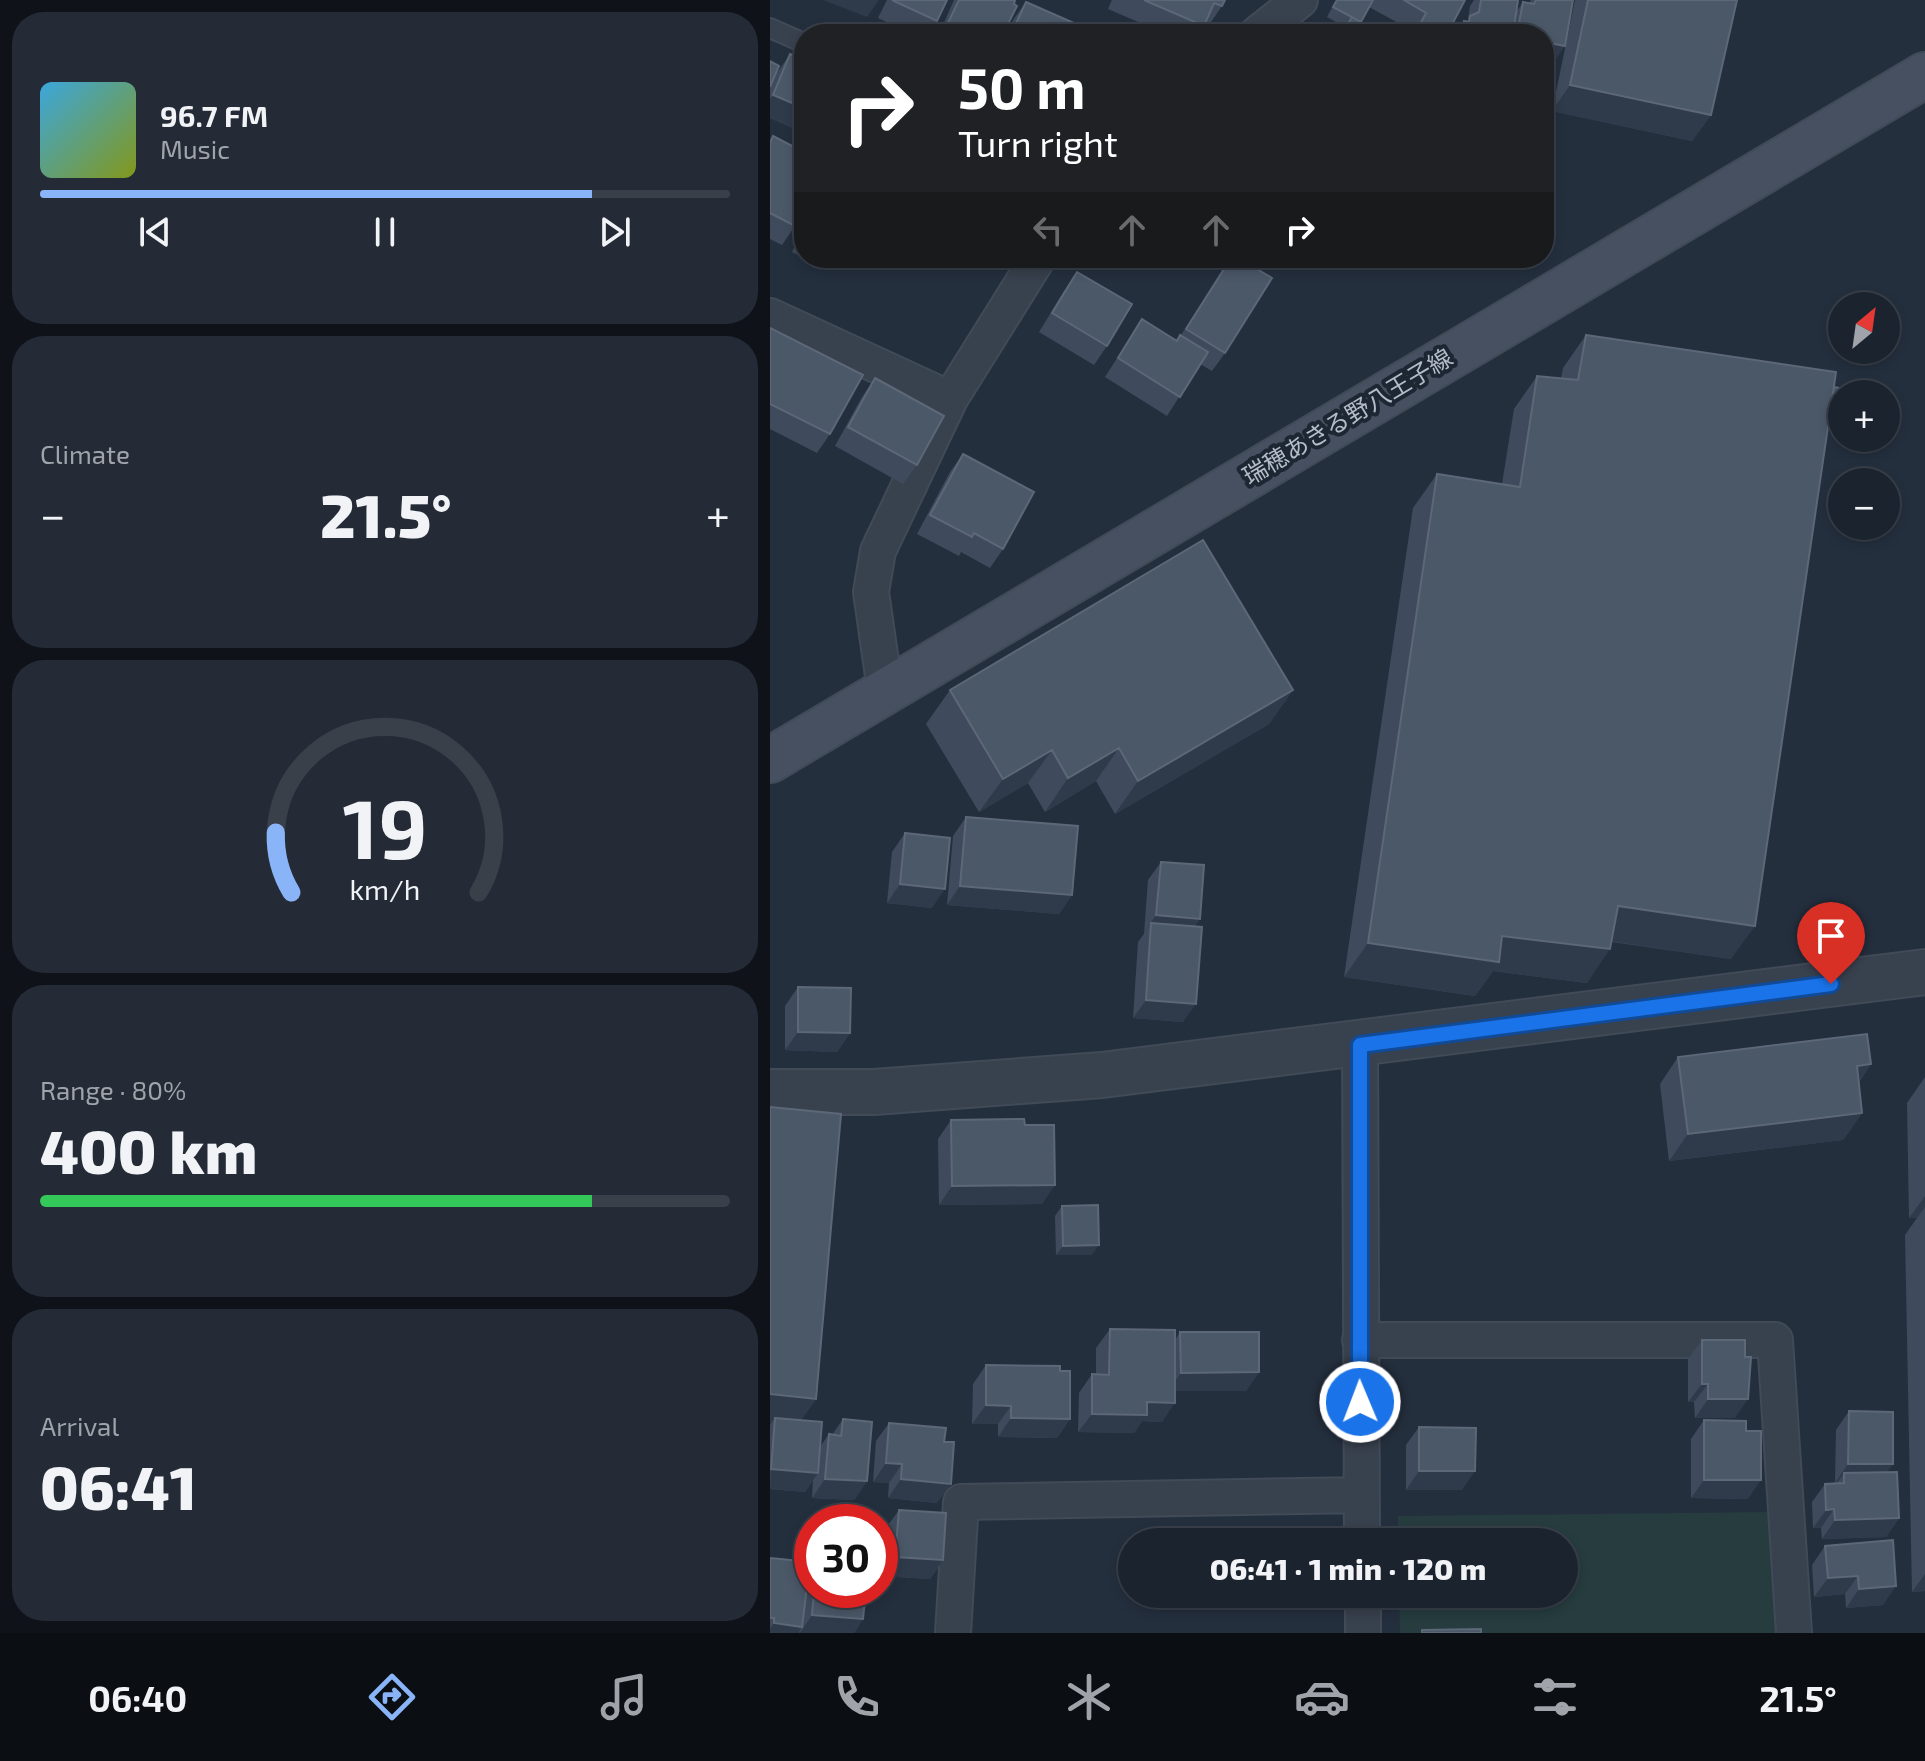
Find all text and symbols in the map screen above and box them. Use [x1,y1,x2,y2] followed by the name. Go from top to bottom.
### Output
[958,53,1086,120] text: 50 m
[826,56,930,160] icon: right
[160,97,268,133] text: 96.7 FM
[958,121,1118,164] text: Turn right
[160,133,230,164] text: Music
[1026,208,1070,252] icon: left
[1110,208,1154,252] icon: ahead
[1194,208,1238,252] icon: ahead
[1278,208,1322,252] icon: right
[133,210,177,254] icon: previous
[363,210,407,254] icon: pause
[593,210,637,254] icon: next
[1828,292,1900,364] north arrow
[1828,292,1900,540] map controls
[1237,342,1457,490] street label: 瑞穂あきる野八王子線
[1828,380,1900,452] button: +
[40,438,130,469] text: Climate
[1828,468,1900,540] button: −
[320,478,451,550] text: 21.5°
[40,487,66,540] text: −
[706,487,730,540] text: +
[342,775,428,875] text: 19
[350,871,420,906] text: km/h
[1797,902,1865,984] pin
[1809,914,1853,958] icon: arrive
[40,1074,186,1105] text: Range · 80%
[40,1114,257,1186] text: 400 km
[1318,1360,1402,1444] position arrow
[40,1410,119,1441] text: Arrival
[40,1450,197,1522] text: 06:41
[794,1504,898,1608] speed limit sign: 30
[1210,1550,1486,1586] text: 06:41 · 1 min · 120 m
[364,1669,420,1725] icon: directions
[596,1669,652,1725] icon: music
[829,1669,885,1725] icon: phone
[1061,1669,1117,1725] icon: climate
[1294,1669,1350,1725] icon: car
[1527,1669,1583,1725] icon: filters
[88,1676,187,1719] text: 06:40
[1759,1676,1837,1719] text: 21.5°

